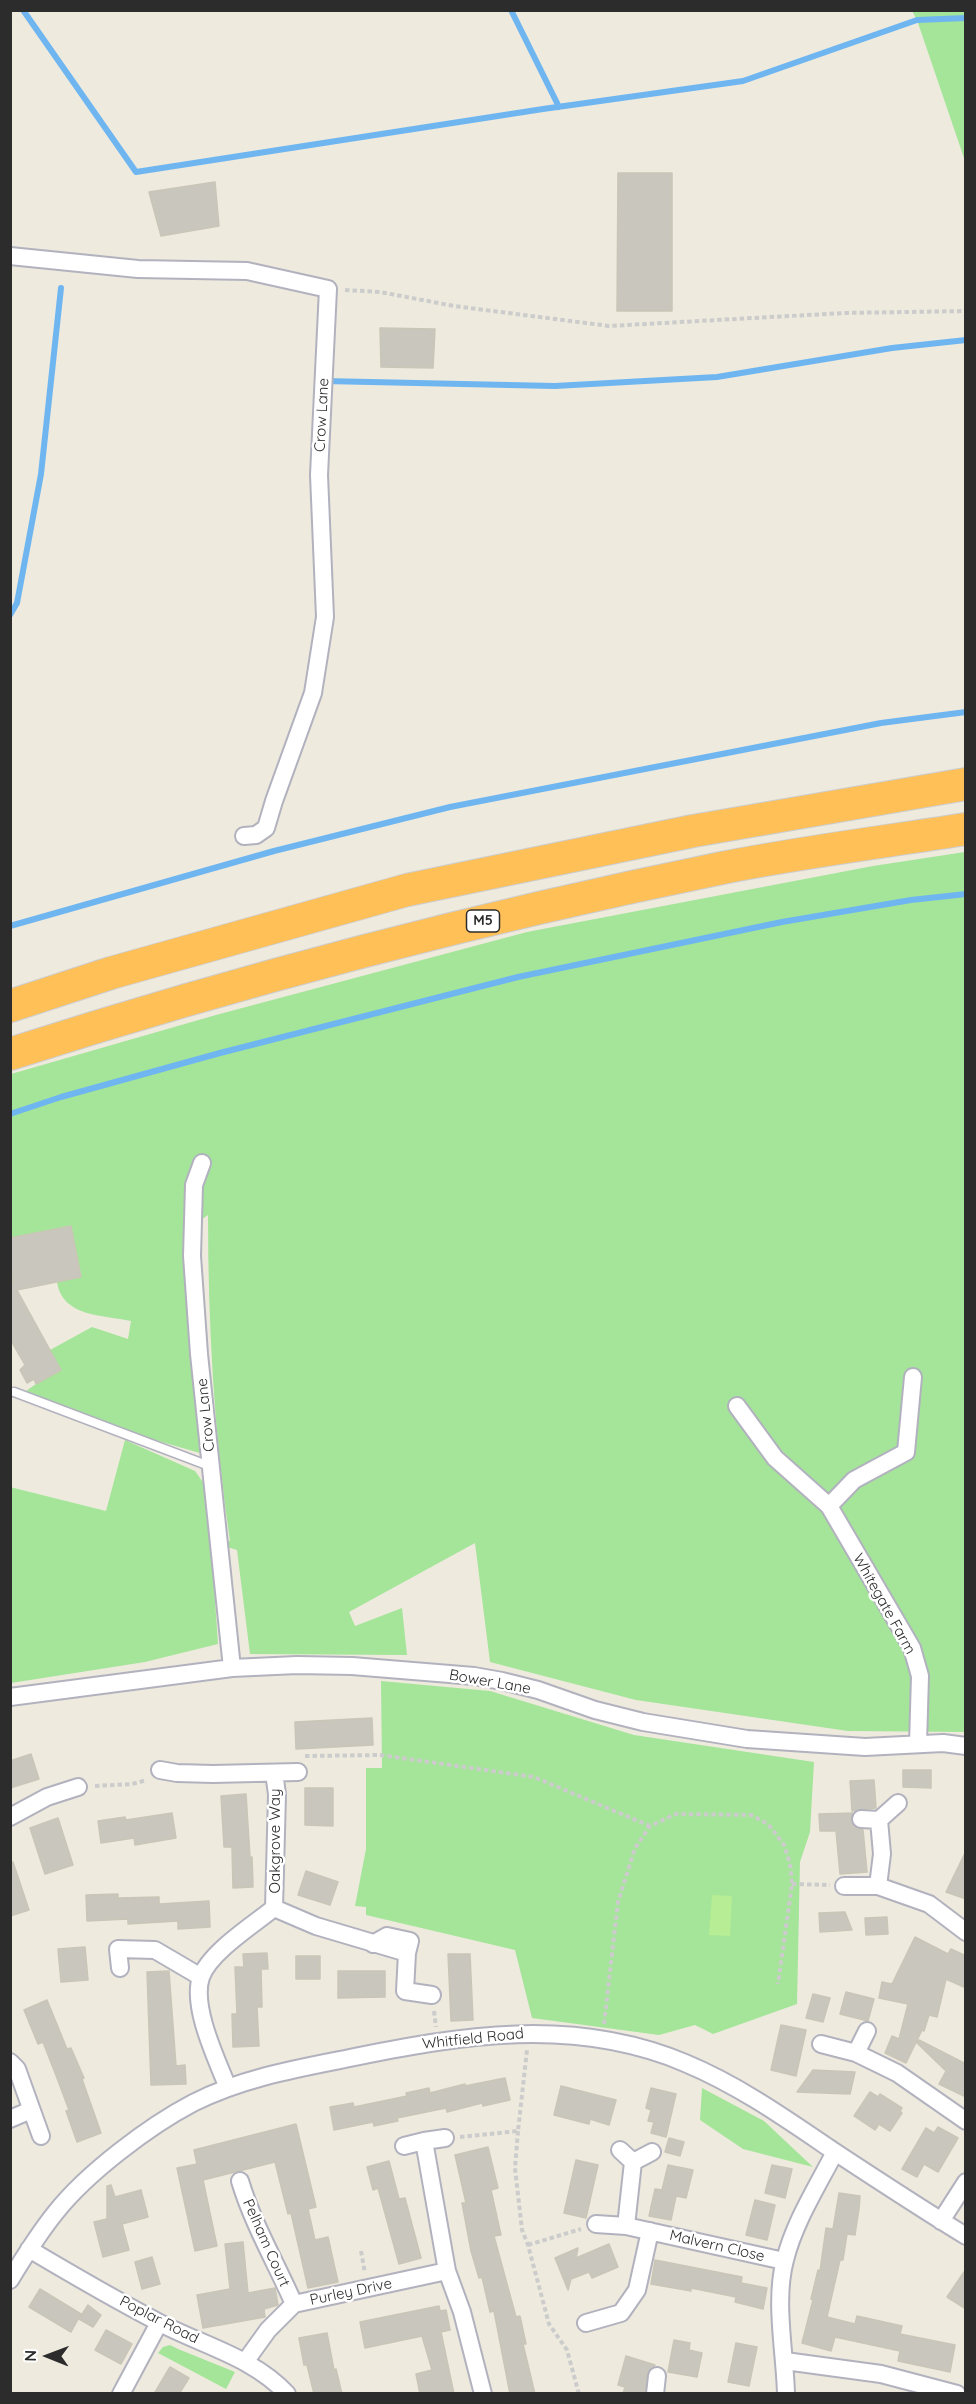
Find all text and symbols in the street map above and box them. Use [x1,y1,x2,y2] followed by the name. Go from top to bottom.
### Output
[311,378,333,452] street label: Crow Lane
[466,910,500,932] road number: M5
[193,1377,219,1453] street label: Crow Lane
[849,1551,919,1657] street label: Whitegate Farm
[448,1666,532,1698] street label: Bower Lane
[266,1789,284,1893] street label: Oakgrove Way
[421,2025,525,2053] street label: Whitfield Road
[239,2196,293,2290] street label: Pelham Court
[668,2226,766,2266] street label: Malvern Close
[308,2275,394,2309] street label: Purley Drive
[116,2292,202,2348] street label: Poplar Road
[18,2326,78,2386] north arrow
[20,2350,40,2362] text: N

